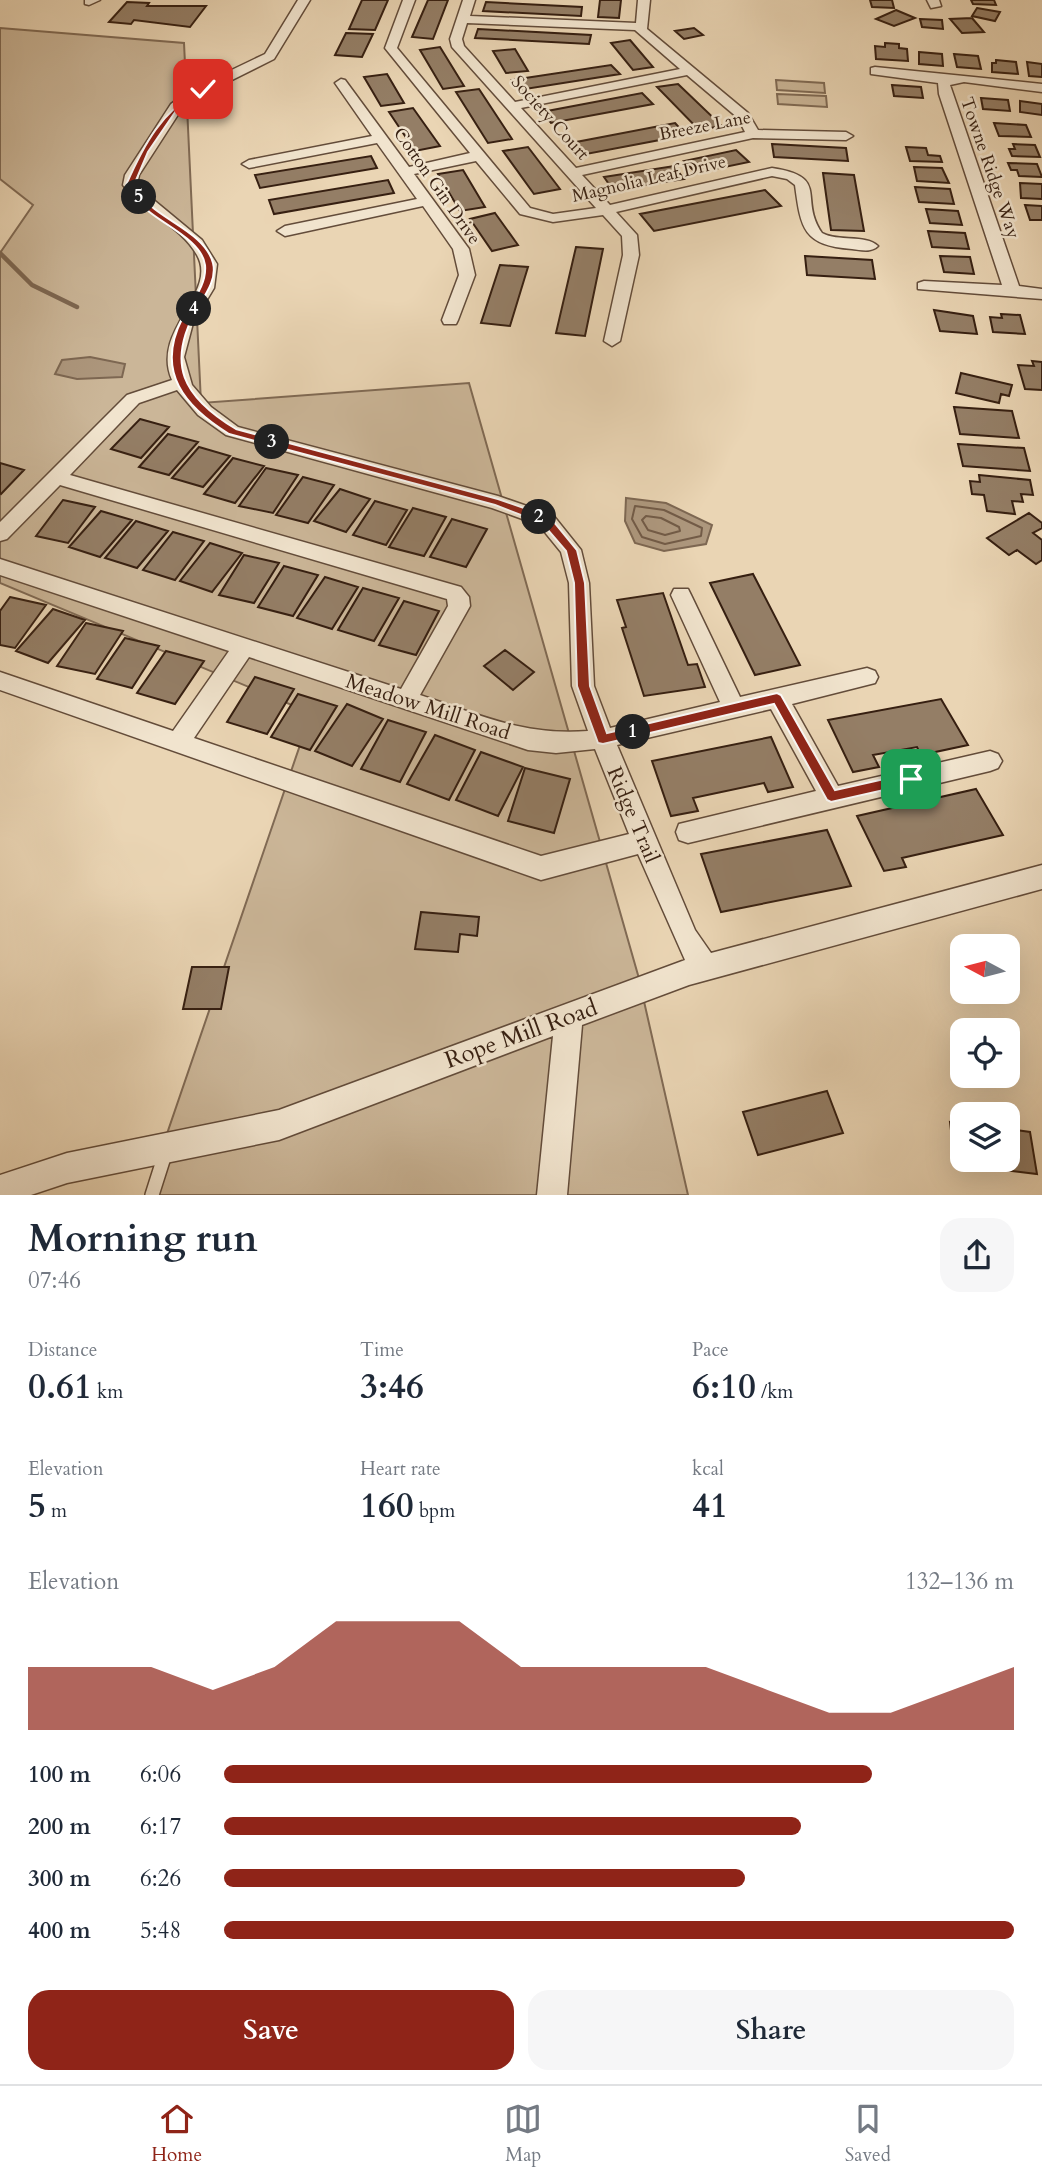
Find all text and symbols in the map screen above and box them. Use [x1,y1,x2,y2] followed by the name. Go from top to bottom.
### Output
[173,59,233,119] pin
[184,70,222,108] icon: check
[505,70,595,166] street label: Society Court
[954,94,1026,242] street label: Towne Ridge Way
[657,105,753,147] street label: Breeze Lane
[387,122,487,250] street label: Cotton Gin Drive
[569,149,729,209] street label: Magnolia Leaf Drive
[122,180,156,214] pin: 5
[134,183,143,209] text: 5
[176,292,212,326] pin: 4
[189,295,198,321] text: 4
[254,424,290,460] pin: 3
[267,428,276,454] text: 3
[522,500,556,534] pin: 2
[534,503,543,529] text: 2
[342,667,514,747] street label: Meadow Mill Road
[616,714,650,750] pin: 1
[628,718,637,744] text: 1
[881,749,941,809] pin
[892,760,930,798] icon: arrive
[600,762,666,868] street label: Ridge Trail
[950,934,1020,1004] north arrow
[950,934,1020,1172] map controls
[440,991,602,1077] street label: Rope Mill Road
[950,1018,1020,1088] button: locate
[950,1102,1020,1172] button: layers
[28,1213,258,1265] text: Morning run
[940,1218,1014,1292] button: share
[28,1265,81,1296] text: 07:46
[28,1337,97,1363] text: Distance
[360,1337,404,1363] text: Time
[692,1337,729,1363] text: Pace
[28,1363,92,1411] text: 0.61
[360,1363,424,1411] text: 3:46
[692,1363,756,1411] text: 6:10
[92,1379,123,1405] text: km
[756,1379,793,1405] text: /km
[28,1456,103,1482] text: Elevation
[360,1456,441,1482] text: Heart rate
[692,1456,724,1482] text: kcal
[28,1482,46,1530] text: 5
[360,1482,414,1530] text: 160
[692,1482,728,1530] text: 41
[46,1498,67,1524] text: m
[414,1498,455,1524] text: bpm
[28,1566,119,1597] text: Elevation
[905,1566,1014,1597] text: 132–136 m
[28,1759,91,1790] text: 100 m
[140,1759,181,1790] text: 6:06
[28,1811,91,1842] text: 200 m
[140,1811,181,1842] text: 6:17
[28,1863,91,1894] text: 300 m
[140,1863,181,1894] text: 6:26
[28,1915,91,1946] text: 400 m
[140,1915,181,1946] text: 5:48
[28,1990,514,2070] button: Save
[528,1990,1014,2070] button: Share
[151,2100,202,2168] tab: Home
[504,2100,542,2168] tab: Map
[845,2100,891,2168] tab: Saved

